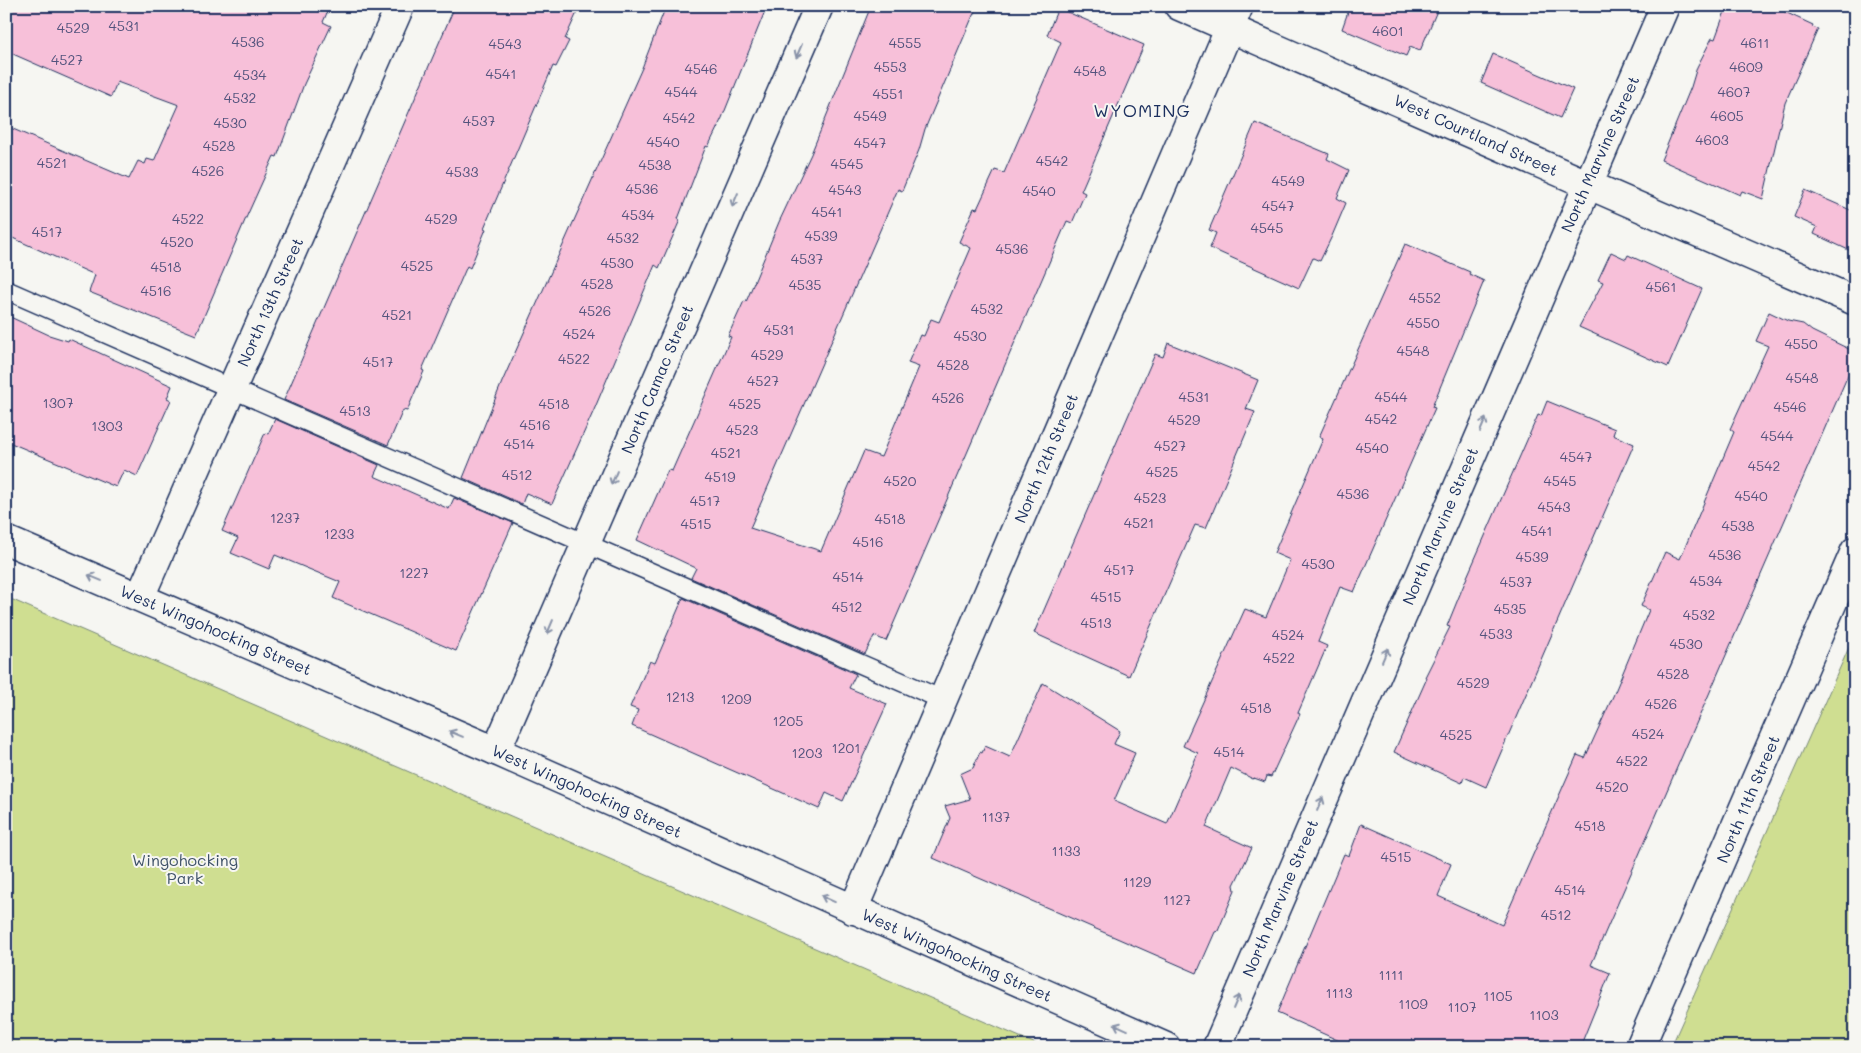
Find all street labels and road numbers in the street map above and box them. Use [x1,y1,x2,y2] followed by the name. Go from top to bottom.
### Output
[1555,72,1644,235] street label: North Marvine Street
[1391,89,1562,180] street label: West Courtland Street
[232,234,307,370] street label: North 13th Street
[616,301,697,457] street label: North Camac Street
[1009,390,1082,526] street label: North 12th Street
[1397,444,1482,608] street label: North Marvine Street
[117,580,315,679] street label: West Wingohocking Street
[1711,732,1784,866] street label: North 11th Street
[489,739,686,842] street label: West Wingohocking Street
[1237,816,1322,980] street label: North Marvine Street
[859,903,1056,1006] street label: West Wingohocking Street

